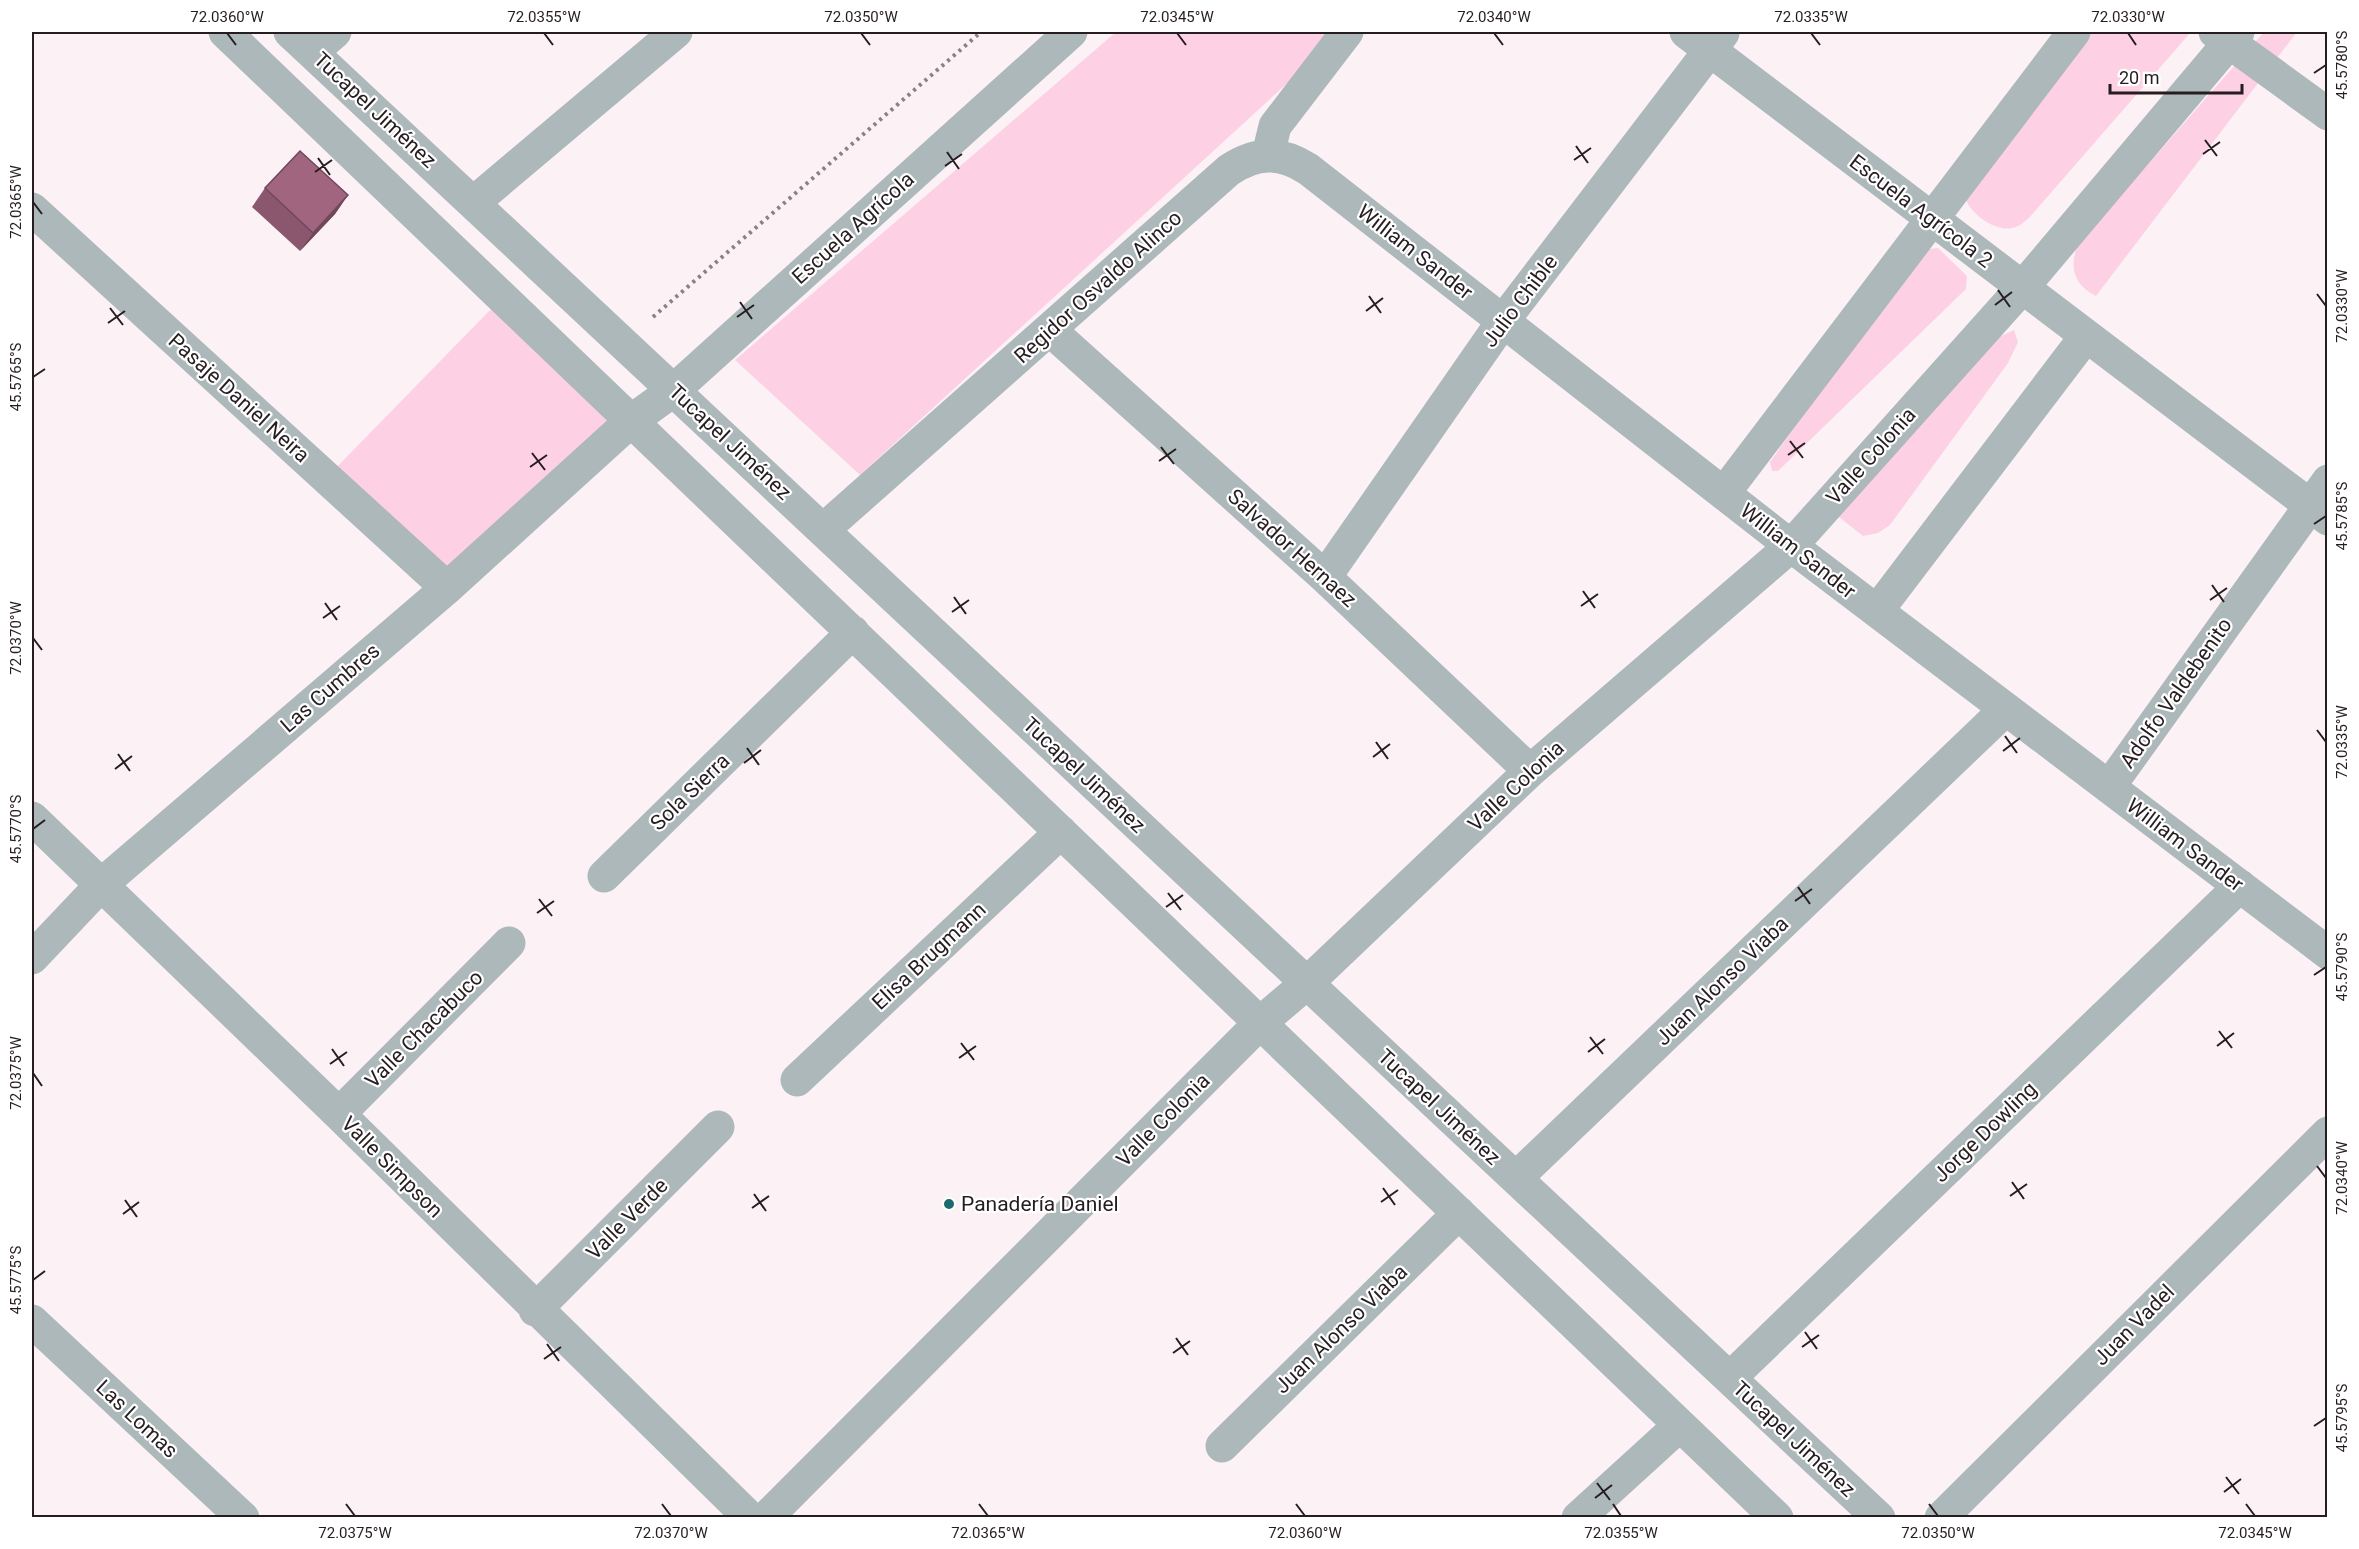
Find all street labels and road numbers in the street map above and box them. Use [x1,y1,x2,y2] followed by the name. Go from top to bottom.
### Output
[309,47,441,173] street label: Tucapel Jiménez
[1845,149,1997,273] street label: Escuela Agrícola 2
[787,167,919,289] street label: Escuela Agrícola
[1353,200,1477,304] street label: William Sander
[1010,206,1186,368] street label: Regidor Osvaldo Alinco
[1478,250,1562,352] street label: Julio Chible
[164,329,314,467] street label: Pasaje Daniel Neira
[664,379,796,505] street label: Tucapel Jiménez
[1821,403,1921,509] street label: Valle Colonia
[1223,484,1361,612] street label: Salvador Hernaez
[1736,499,1860,603] street label: William Sander
[2115,613,2237,773] street label: Adolfo Valdebenito
[276,639,384,737] street label: Las Cumbres
[1018,712,1150,838] street label: Tucapel Jiménez
[1463,736,1569,836] street label: Valle Colonia
[646,749,734,835] street label: Sola Sierra
[2122,793,2248,897] street label: William Sander
[867,897,991,1015] street label: Elisa Brugmann
[1651,912,1793,1050] street label: Juan Alonso Viaba
[360,965,488,1093] street label: Valle Chacabuco
[1373,1044,1505,1170] street label: Tucapel Jiménez
[1111,1068,1215,1172] street label: Valle Colonia
[1929,1077,2041,1187] street label: Jorge Dowling
[336,1111,448,1223] street label: Valle Simpson
[581,1173,673,1265] street label: Valle Verde
[1270,1260,1412,1398] street label: Juan Alonso Viaba
[2089,1280,2179,1370] street label: Juan Vadel
[91,1375,183,1463] street label: Las Lomas
[1728,1376,1860,1502] street label: Tucapel Jiménez

